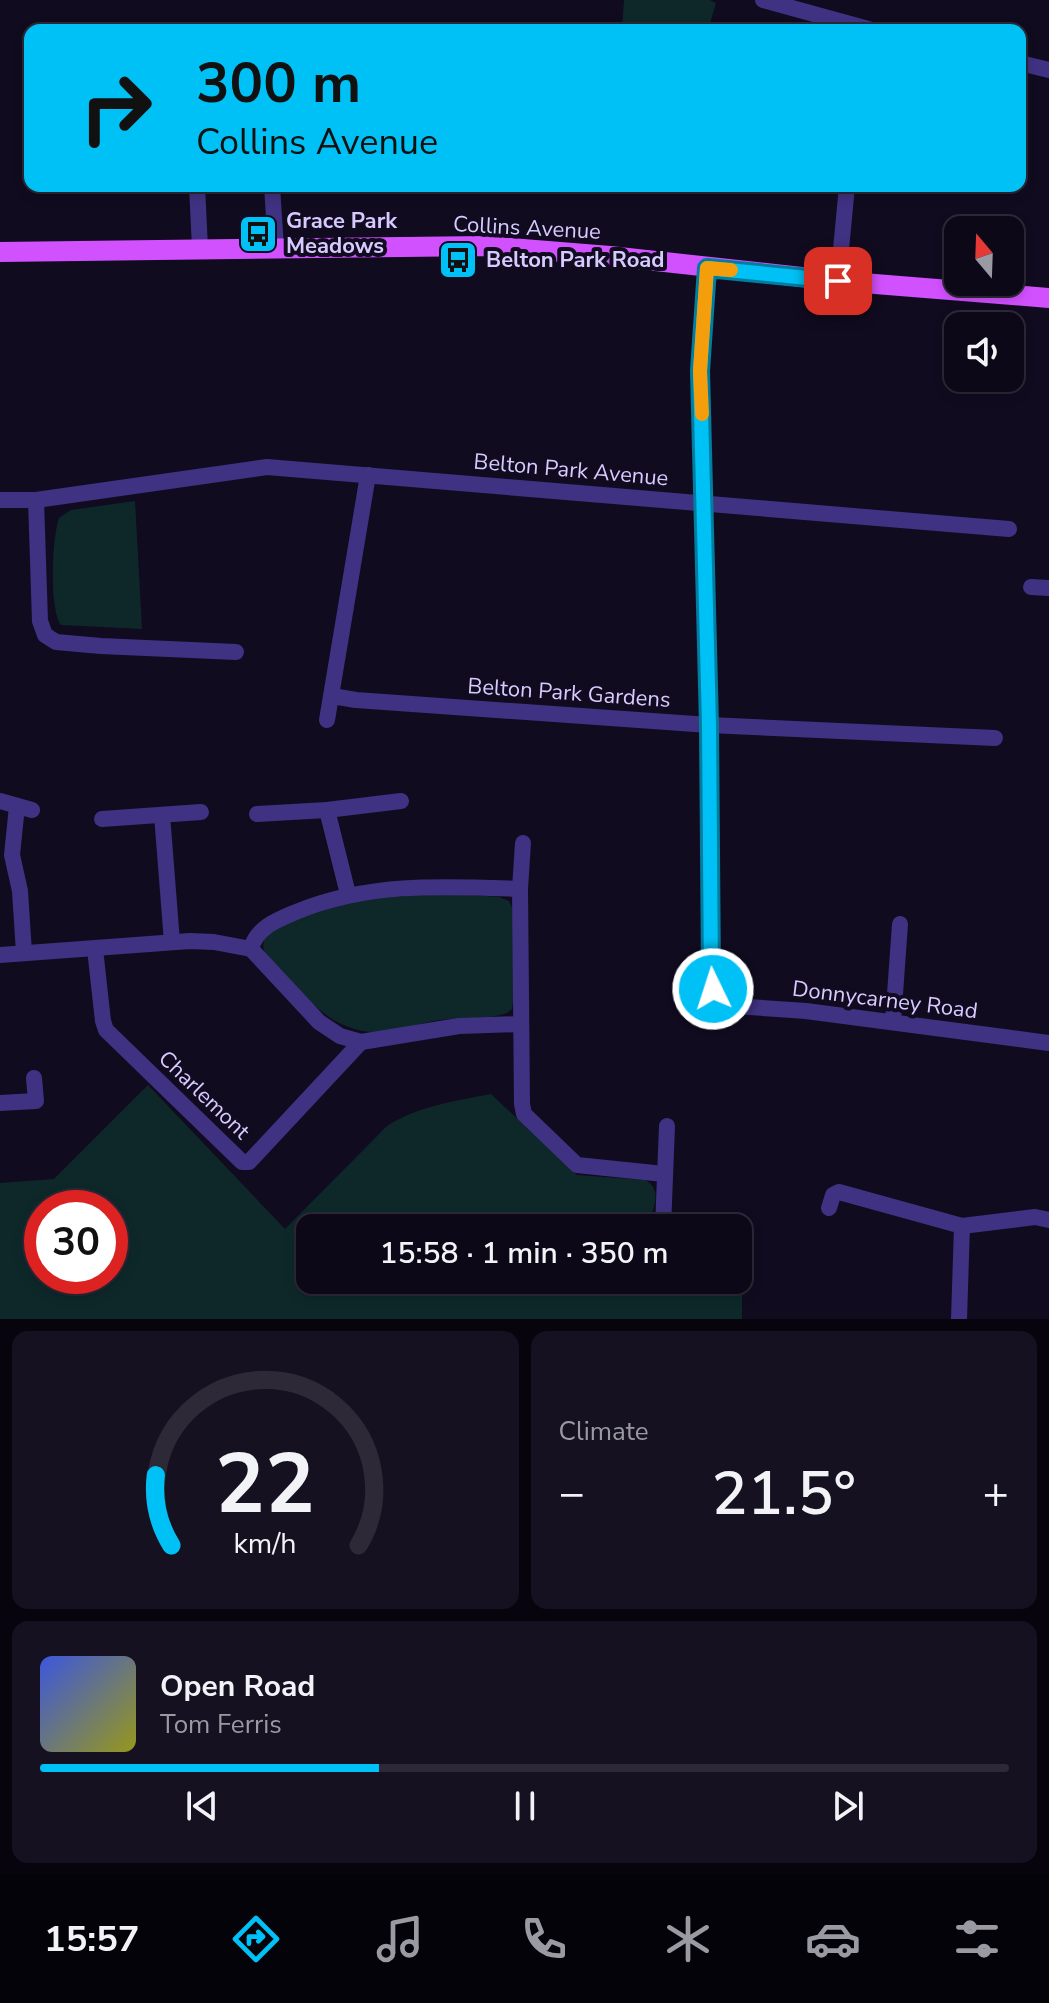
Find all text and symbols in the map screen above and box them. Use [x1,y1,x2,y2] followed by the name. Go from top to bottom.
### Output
[196,45,361,122] text: 300 m
[64,56,168,160] icon: right
[196,118,438,167] text: Collins Avenue
[286,206,398,261] place label: Grace Park Meadows
[452,209,602,247] street label: Collins Avenue
[237,213,279,255] bus stop icon: Grace Park Meadows
[944,216,1024,296] north arrow
[944,216,1024,392] map controls
[437,239,479,281] bus stop icon: Belton Park Road
[486,245,665,275] place label: Belton Park Road
[804,247,872,315] pin
[816,259,860,303] icon: arrive
[944,312,1024,392] button: sound
[472,447,670,493] street label: Belton Park Avenue
[466,671,672,715] street label: Belton Park Gardens
[671,947,755,1031] position arrow
[791,974,979,1026] street label: Donnycarney Road
[152,1044,256,1146] street label: Charlemont
[24,1190,128,1294] speed limit sign: 30
[379,1233,669,1274] text: 15:58 · 1 min · 350 m
[559,1414,649,1449] text: Climate
[215,1428,315,1541] text: 22
[711,1453,856,1535] text: 21.5°
[559,1464,585,1524] text: −
[983,1464,1009,1524] text: +
[234,1524,297,1563] text: km/h
[160,1666,315,1707] text: Open Road
[160,1707,282,1742] text: Tom Ferris
[180,1784,224,1828] icon: previous
[503,1784,547,1828] icon: pause
[826,1784,870,1828] icon: next
[228,1911,284,1967] icon: directions
[372,1911,428,1967] icon: music
[516,1911,572,1967] icon: phone
[660,1911,716,1967] icon: climate
[805,1911,861,1967] icon: car
[949,1911,1005,1967] icon: filters
[44,1915,139,1964] text: 15:57

